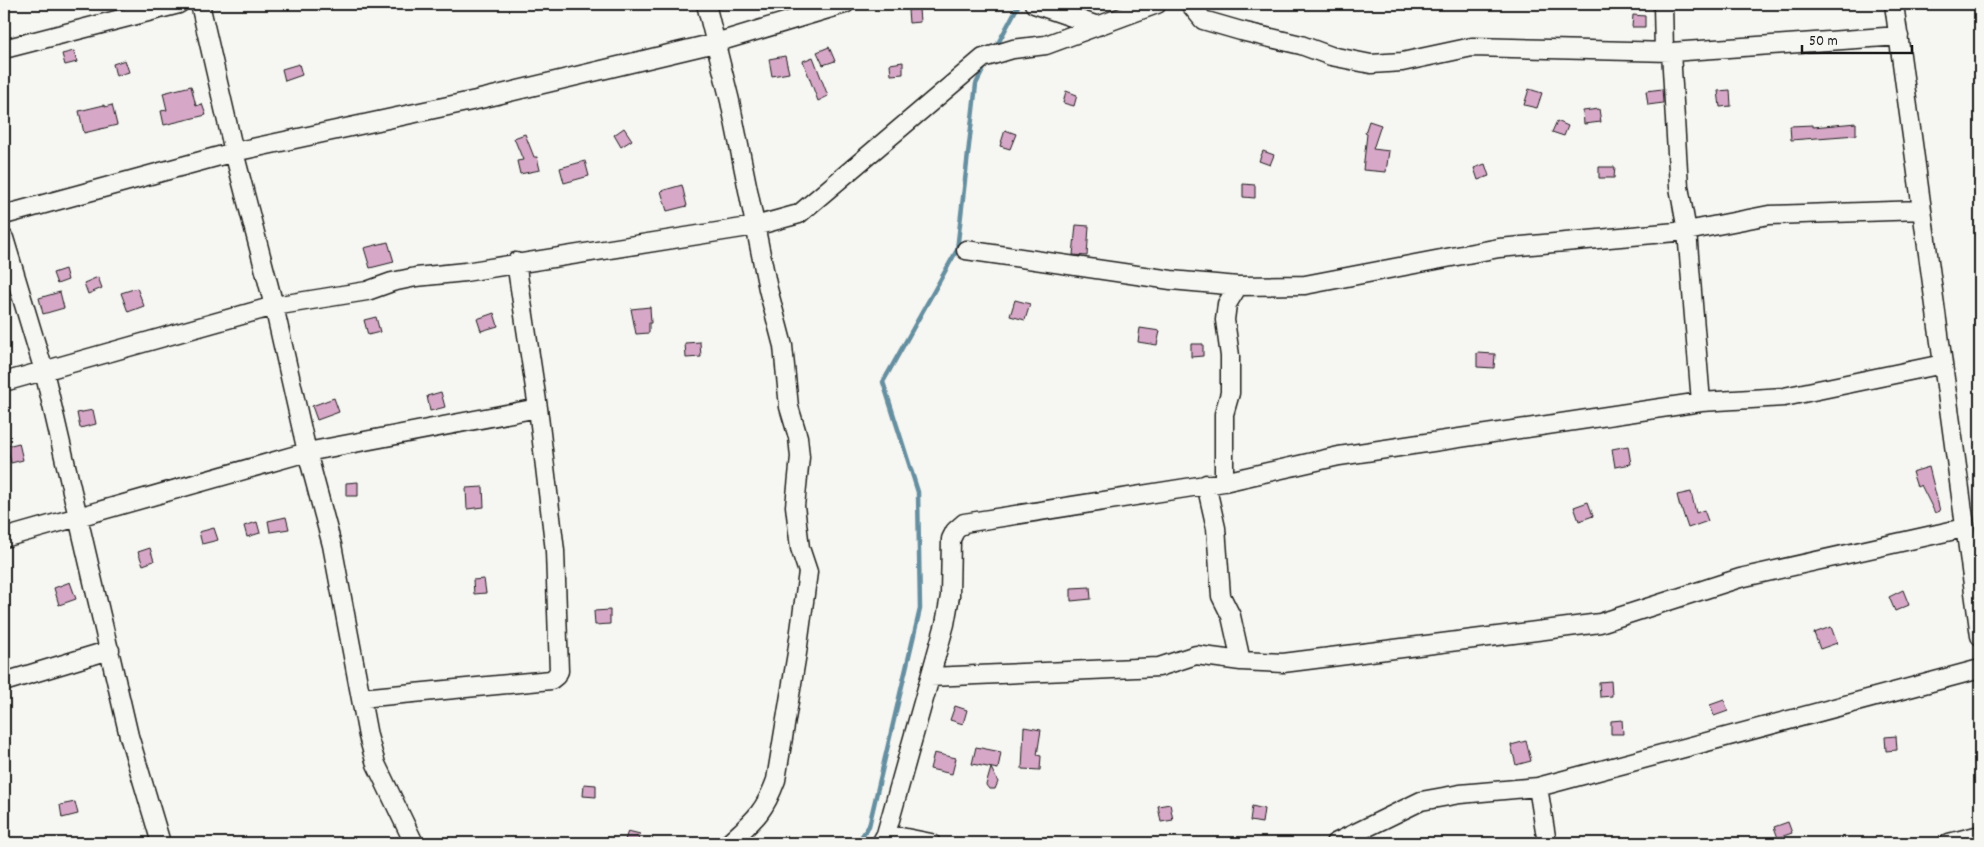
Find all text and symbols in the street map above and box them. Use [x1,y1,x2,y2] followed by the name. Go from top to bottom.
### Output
[1802,22,1912,54] scale bar
[1809,31,1838,53] text: 50 m

